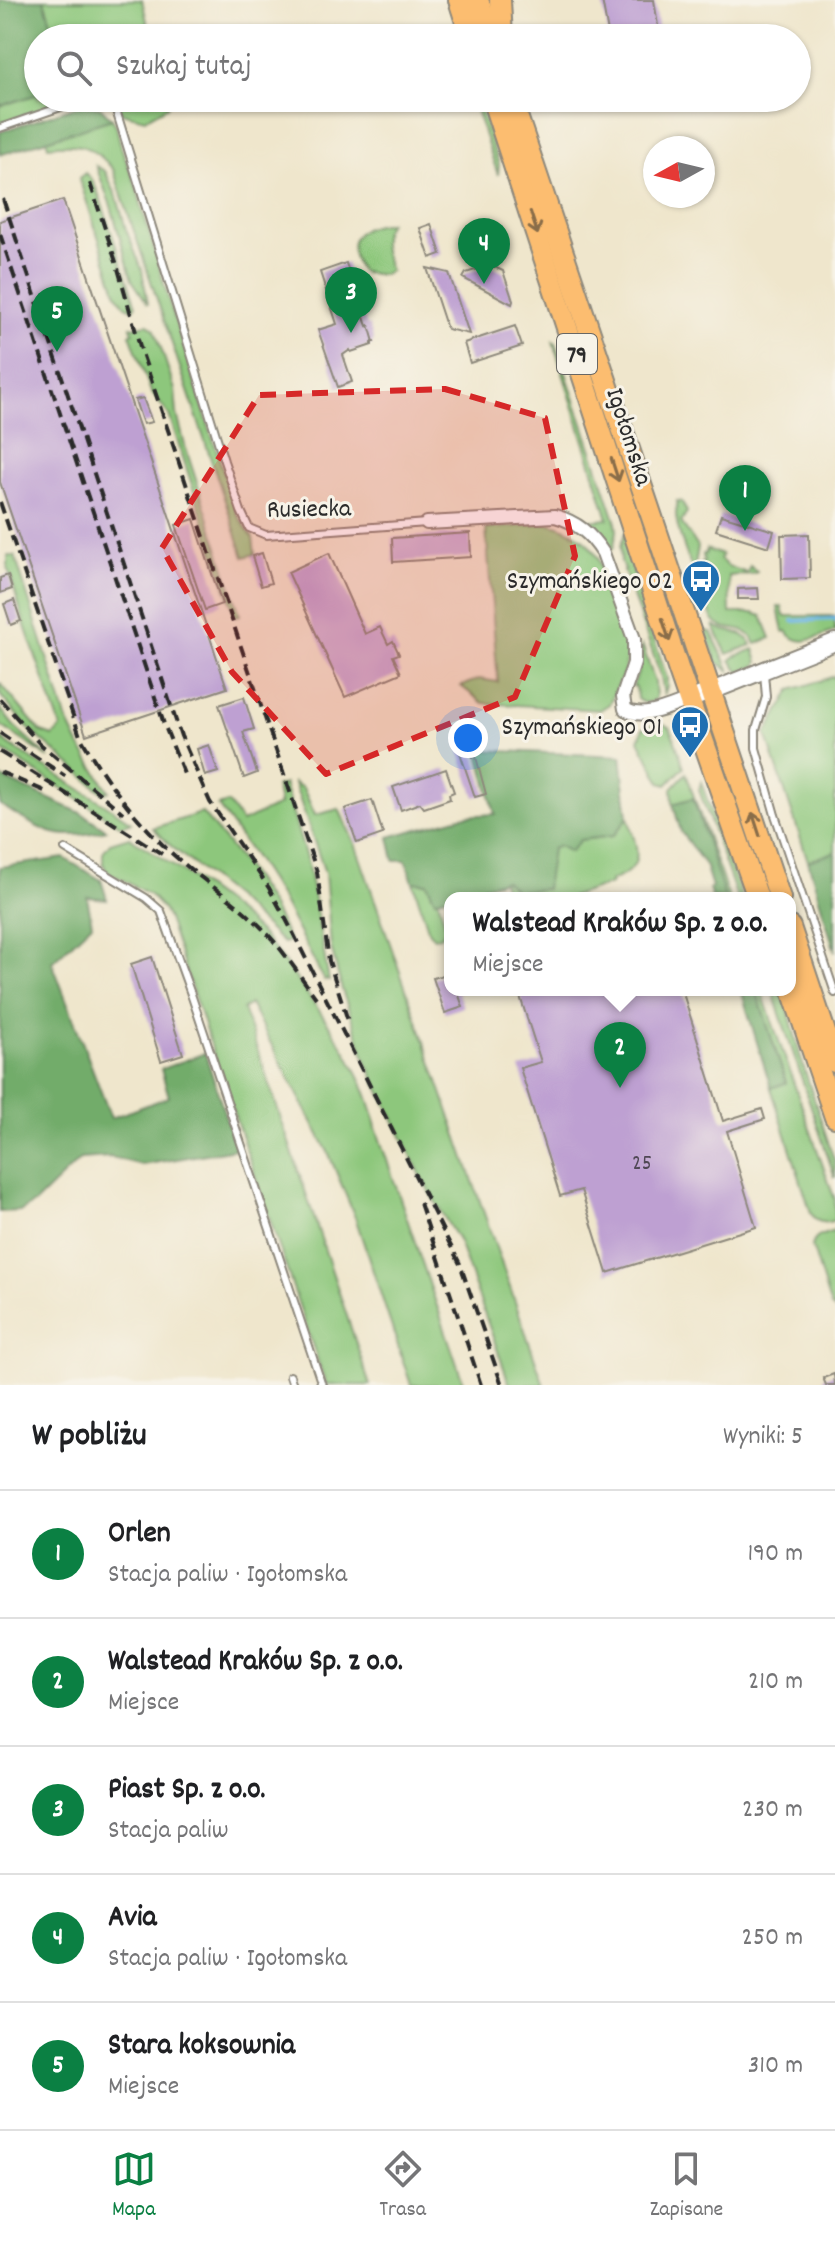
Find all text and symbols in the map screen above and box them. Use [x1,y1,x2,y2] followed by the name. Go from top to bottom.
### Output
[24,24,811,112] search box
[52,46,96,90] icon: search
[116,47,252,90] text: Szukaj tutaj
[643,136,715,208] north arrow
[527,210,542,235] one-way arrow
[458,218,510,284] pin: 4
[325,267,377,333] pin: 3
[31,286,83,352] pin: 5
[557,334,597,374] road number: 79
[594,383,661,492] street label: Igołomska
[608,457,623,482] one-way arrow
[719,465,771,531] pin: 1
[267,491,352,530] street label: Rusiecka
[680,558,722,613] bus stop icon: Szymańskiego 02
[507,564,673,601] place label: Szymańskiego 02
[660,617,675,642] one-way arrow
[669,704,711,759] bus stop icon: Szymańskiego 01
[501,710,662,747] place label: Szymańskiego 01
[448,718,488,758] your location
[747,812,762,837] one-way arrow
[444,892,796,996] popup
[472,904,768,947] text: Walstead Kraków Sp. z o.o.
[472,947,544,984] text: Miejsce
[594,1022,646,1088] pin: 2
[632,1149,652,1180] house number: 25
[32,1413,147,1462] text: W pobliżu
[723,1419,803,1456] text: Wyniki: 5
[108,1514,171,1557] text: Orlen
[55,1536,61,1573] text: 1
[747,1536,803,1573] text: 190 m
[108,1557,347,1594] text: Stacja paliw · Igołomska
[108,1642,403,1685] text: Walstead Kraków Sp. z o.o.
[52,1664,64,1701] text: 2
[748,1664,803,1701] text: 210 m
[108,1685,179,1722] text: Miejsce
[108,1770,266,1813] text: Piast Sp. z o.o.
[52,1792,64,1829] text: 3
[742,1792,803,1829] text: 230 m
[108,1813,229,1850] text: Stacja paliw
[108,1898,156,1941] text: Avia
[53,1920,63,1957] text: 4
[742,1920,803,1957] text: 250 m
[108,1941,347,1978] text: Stacja paliw · Igołomska
[108,2026,295,2069] text: Stara koksownia
[52,2048,64,2085] text: 5
[748,2048,803,2085] text: 310 m
[108,2069,179,2106] text: Miejsce
[112,2147,156,2226] tab: Mapa
[379,2147,426,2226] tab: Trasa
[650,2147,723,2226] tab: Zapisane

